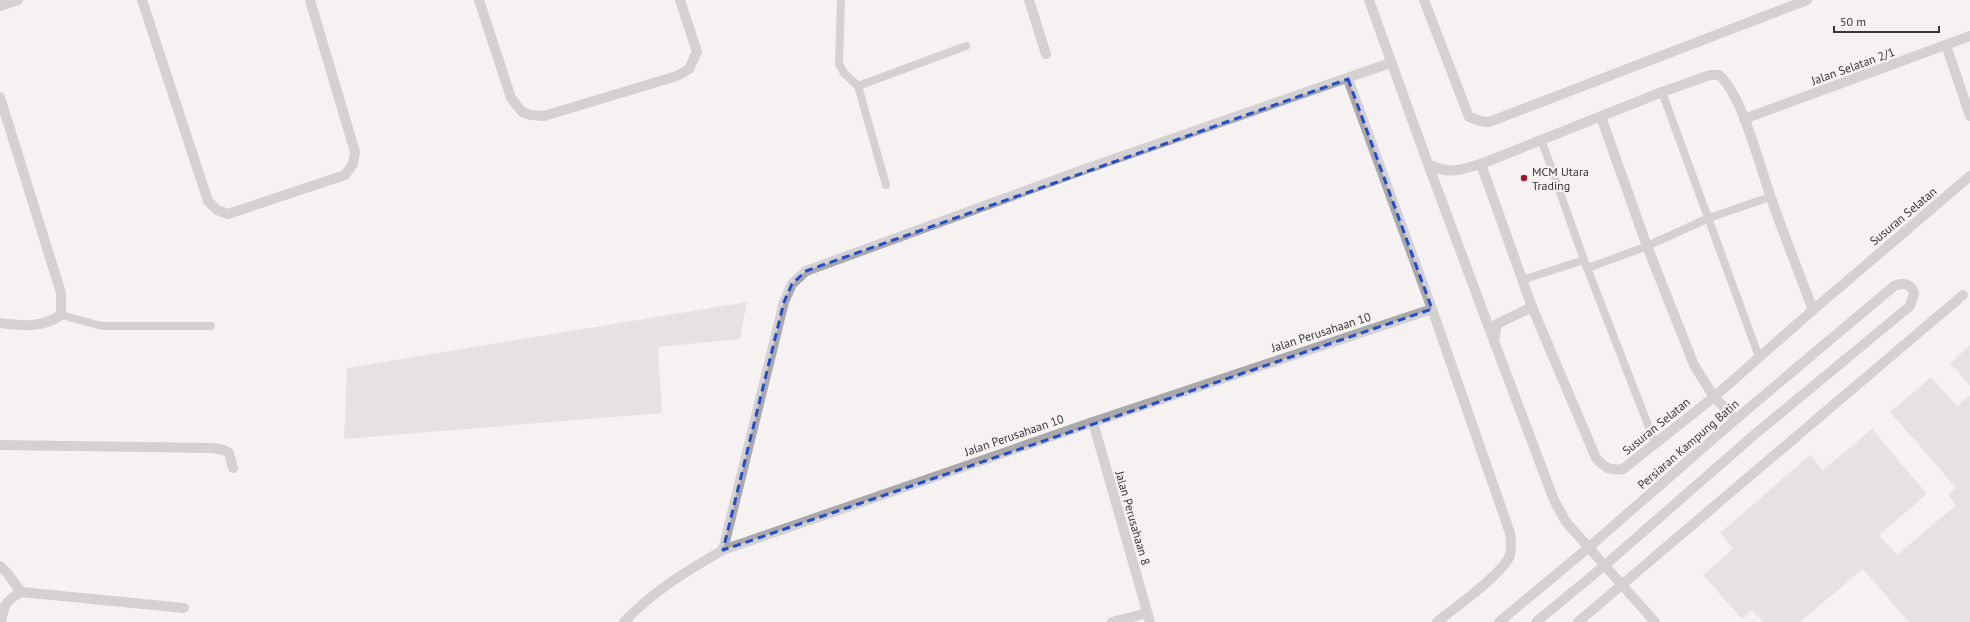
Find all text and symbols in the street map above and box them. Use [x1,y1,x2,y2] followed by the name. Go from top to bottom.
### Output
[1834,8,1939,34] scale bar
[1840,14,1866,29] text: 50 m
[1808,44,1897,88] street label: Jalan Selatan 2/1
[1532,164,1589,193] place label: MCM Utara Trading
[1519,173,1529,183] marker: MCM Utara Trading
[1867,184,1939,248] street label: Susuran Selatan
[1268,309,1373,355] street label: Jalan Perusahaan 10
[1619,394,1693,458] street label: Susuran Selatan
[1634,396,1742,492] street label: Persiaran Kampung Batin
[961,411,1066,459] street label: Jalan Perusahaan 10
[1112,468,1154,567] street label: Jalan Perusahaan 8

